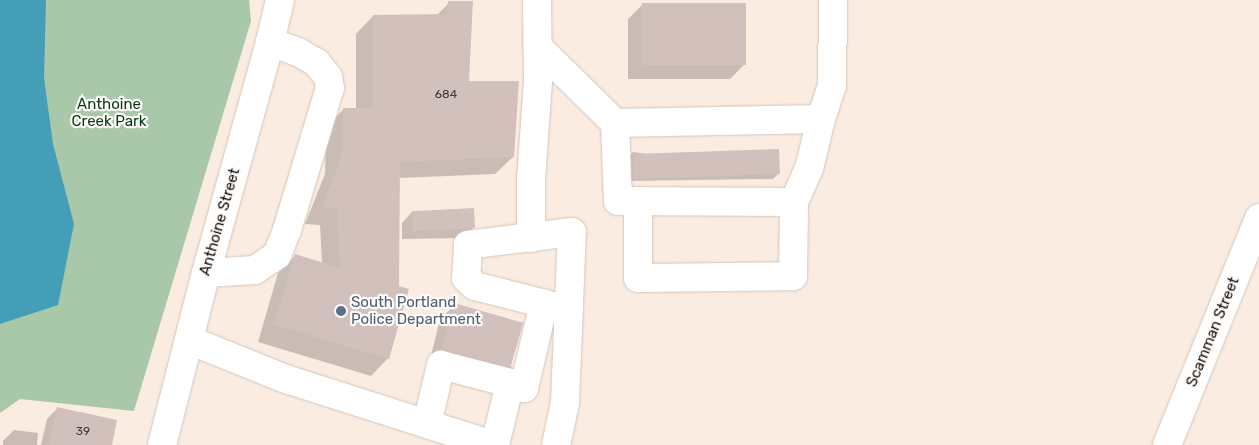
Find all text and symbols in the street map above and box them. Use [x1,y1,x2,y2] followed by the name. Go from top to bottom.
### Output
[435,88,457,102] house number: 684
[72,95,146,130] park label: Anthoine Creek Park
[196,166,244,278] street label: Anthoine Street
[1183,274,1243,390] street label: Scamman Street
[351,293,481,328] place label: South Portland Police Department
[335,305,347,317] marker: South Portland Police Department
[76,425,90,439] house number: 39

